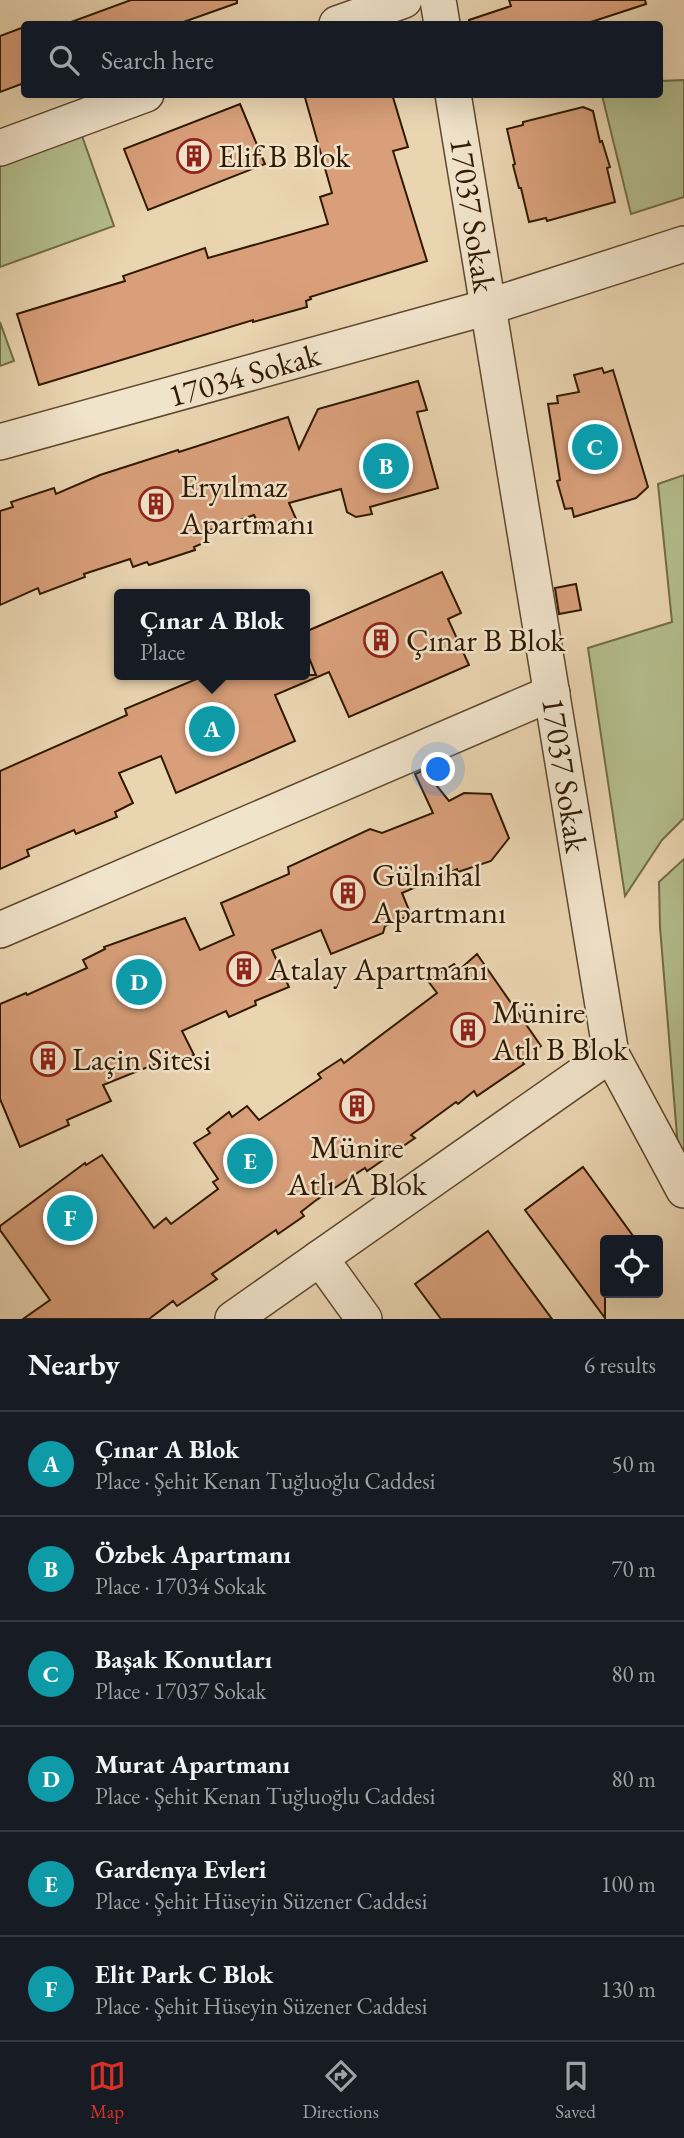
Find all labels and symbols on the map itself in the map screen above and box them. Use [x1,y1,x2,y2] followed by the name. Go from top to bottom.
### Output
[218,135,351,177] place label: Elif B Blok
[440,135,506,296] street label: 17037 Sokak
[175,137,213,175] building icon: Elif B Blok
[163,333,326,417] street label: 17034 Sokak
[572,421,618,473] pin: C
[363,440,409,492] pin: B
[179,465,314,544] place label: Eryılmaz Apartmanı
[137,485,175,523] building icon: Eryılmaz Apartmanı
[406,619,566,661] place label: Çınar B Blok
[362,621,400,659] building icon: Çınar B Blok
[532,695,598,856] street label: 17037 Sokak
[189,703,235,755] pin: A
[421,752,455,786] your location
[371,854,506,933] place label: Gülnihal Apartmanı
[329,874,367,912] building icon: Gülnihal Apartmanı
[267,948,488,990] place label: Atalay Apartmanı
[225,950,263,988] building icon: Atalay Apartmanı
[116,956,162,1008] pin: D
[491,991,629,1070] place label: Münire Atlı B Blok
[449,1011,487,1049] building icon: Münire Atlı B Blok
[72,1038,211,1080] place label: Laçin Sitesi
[29,1040,67,1078] building icon: Laçin Sitesi
[338,1087,376,1125] building icon: Münire Atlı A Blok
[286,1126,428,1205] place label: Münire Atlı A Blok
[227,1135,273,1187] pin: E
[47,1192,93,1244] pin: F

